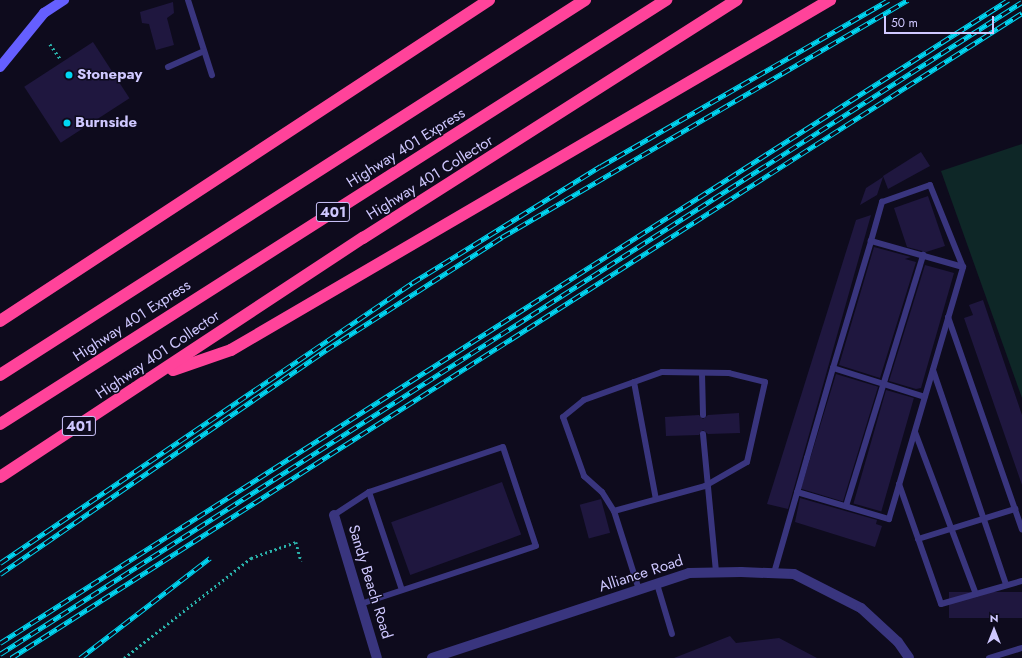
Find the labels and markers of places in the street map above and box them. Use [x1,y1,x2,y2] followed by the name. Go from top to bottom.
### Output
[77,66,142,84] place label: Stonepay
[64,70,74,80] marker: Stonepay
[75,114,137,132] place label: Burnside
[62,118,72,128] marker: Burnside

